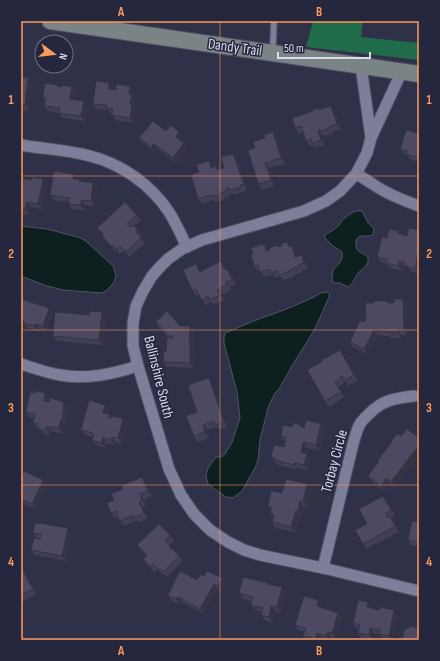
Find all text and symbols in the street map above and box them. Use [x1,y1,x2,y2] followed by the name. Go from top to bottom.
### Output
[117,4,125,20] text: A
[316,4,322,20] text: B
[34,34,74,74] north arrow
[207,34,263,61] street label: Dandy Trail
[278,34,370,60] scale bar
[284,41,304,56] text: 50 m
[56,52,70,61] text: N
[8,92,14,108] text: 1
[426,92,432,108] text: 1
[8,246,14,262] text: 2
[426,246,432,262] text: 2
[139,334,178,420] street label: Ballinshire South
[8,400,14,416] text: 3
[426,400,432,416] text: 3
[317,427,352,495] street label: Torbay Circle
[8,554,14,570] text: 4
[426,554,432,570] text: 4
[117,643,125,659] text: A
[316,643,322,659] text: B

